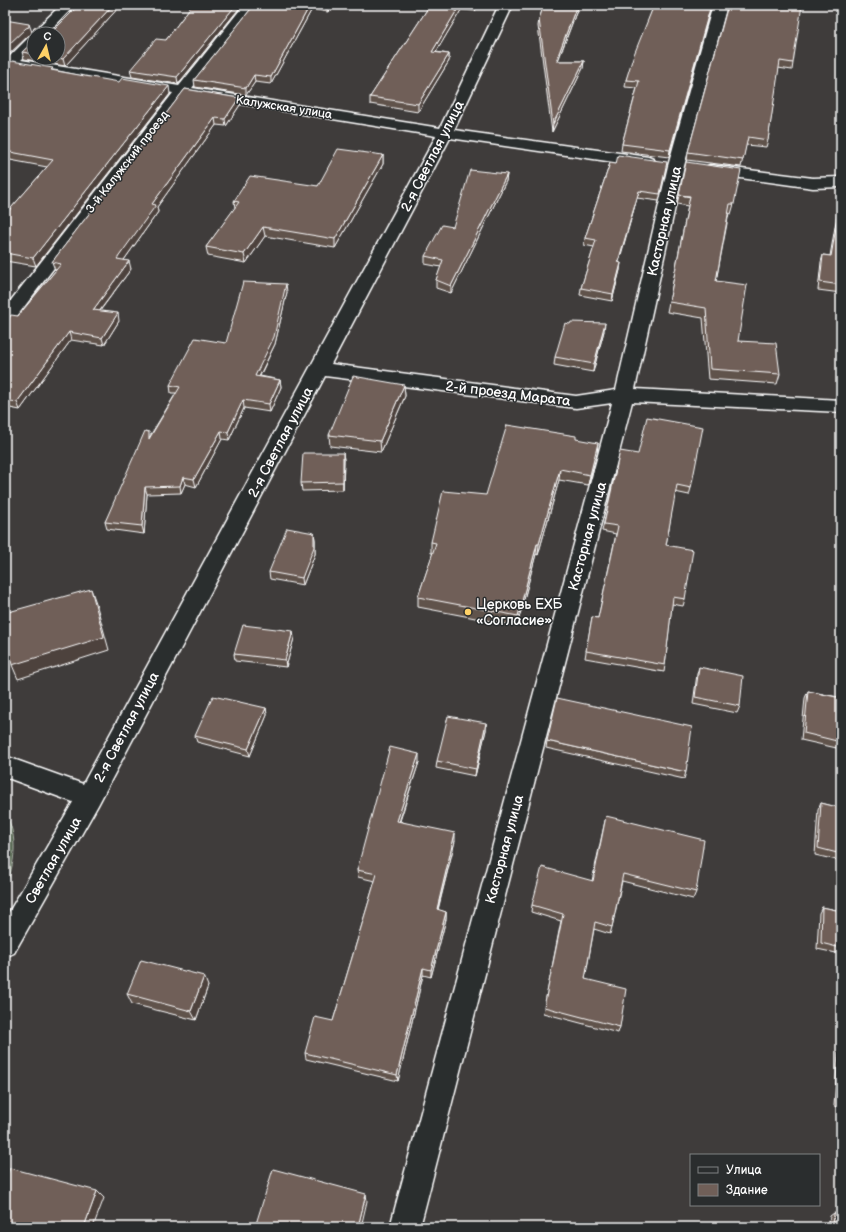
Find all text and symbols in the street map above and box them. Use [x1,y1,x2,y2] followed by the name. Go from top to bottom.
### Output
[26,26,66,66] north arrow
[43,30,52,44] text: С
[235,92,333,123] street label: Калужская улица
[397,97,468,215] street label: 2-я Светлая улица
[83,107,173,217] street label: 3-й Калужский проезд
[644,164,686,278] street label: Касторная улица
[444,377,572,410] street label: 2-й проезд Марата
[244,384,317,500] street label: 2-я Светлая улица
[565,479,610,592] street label: Касторная улица
[476,596,563,629] place label: Церковь ЕХБ «Согласие»
[463,607,473,617] marker: Церковь ЕХБ «Согласие»
[90,669,163,785] street label: 2-я Светлая улица
[482,792,527,905] street label: Касторная улица
[22,813,86,907] street label: Светлая улица
[690,1154,820,1206] legend
[726,1163,762,1178] text: Улица
[726,1183,768,1198] text: Здание

